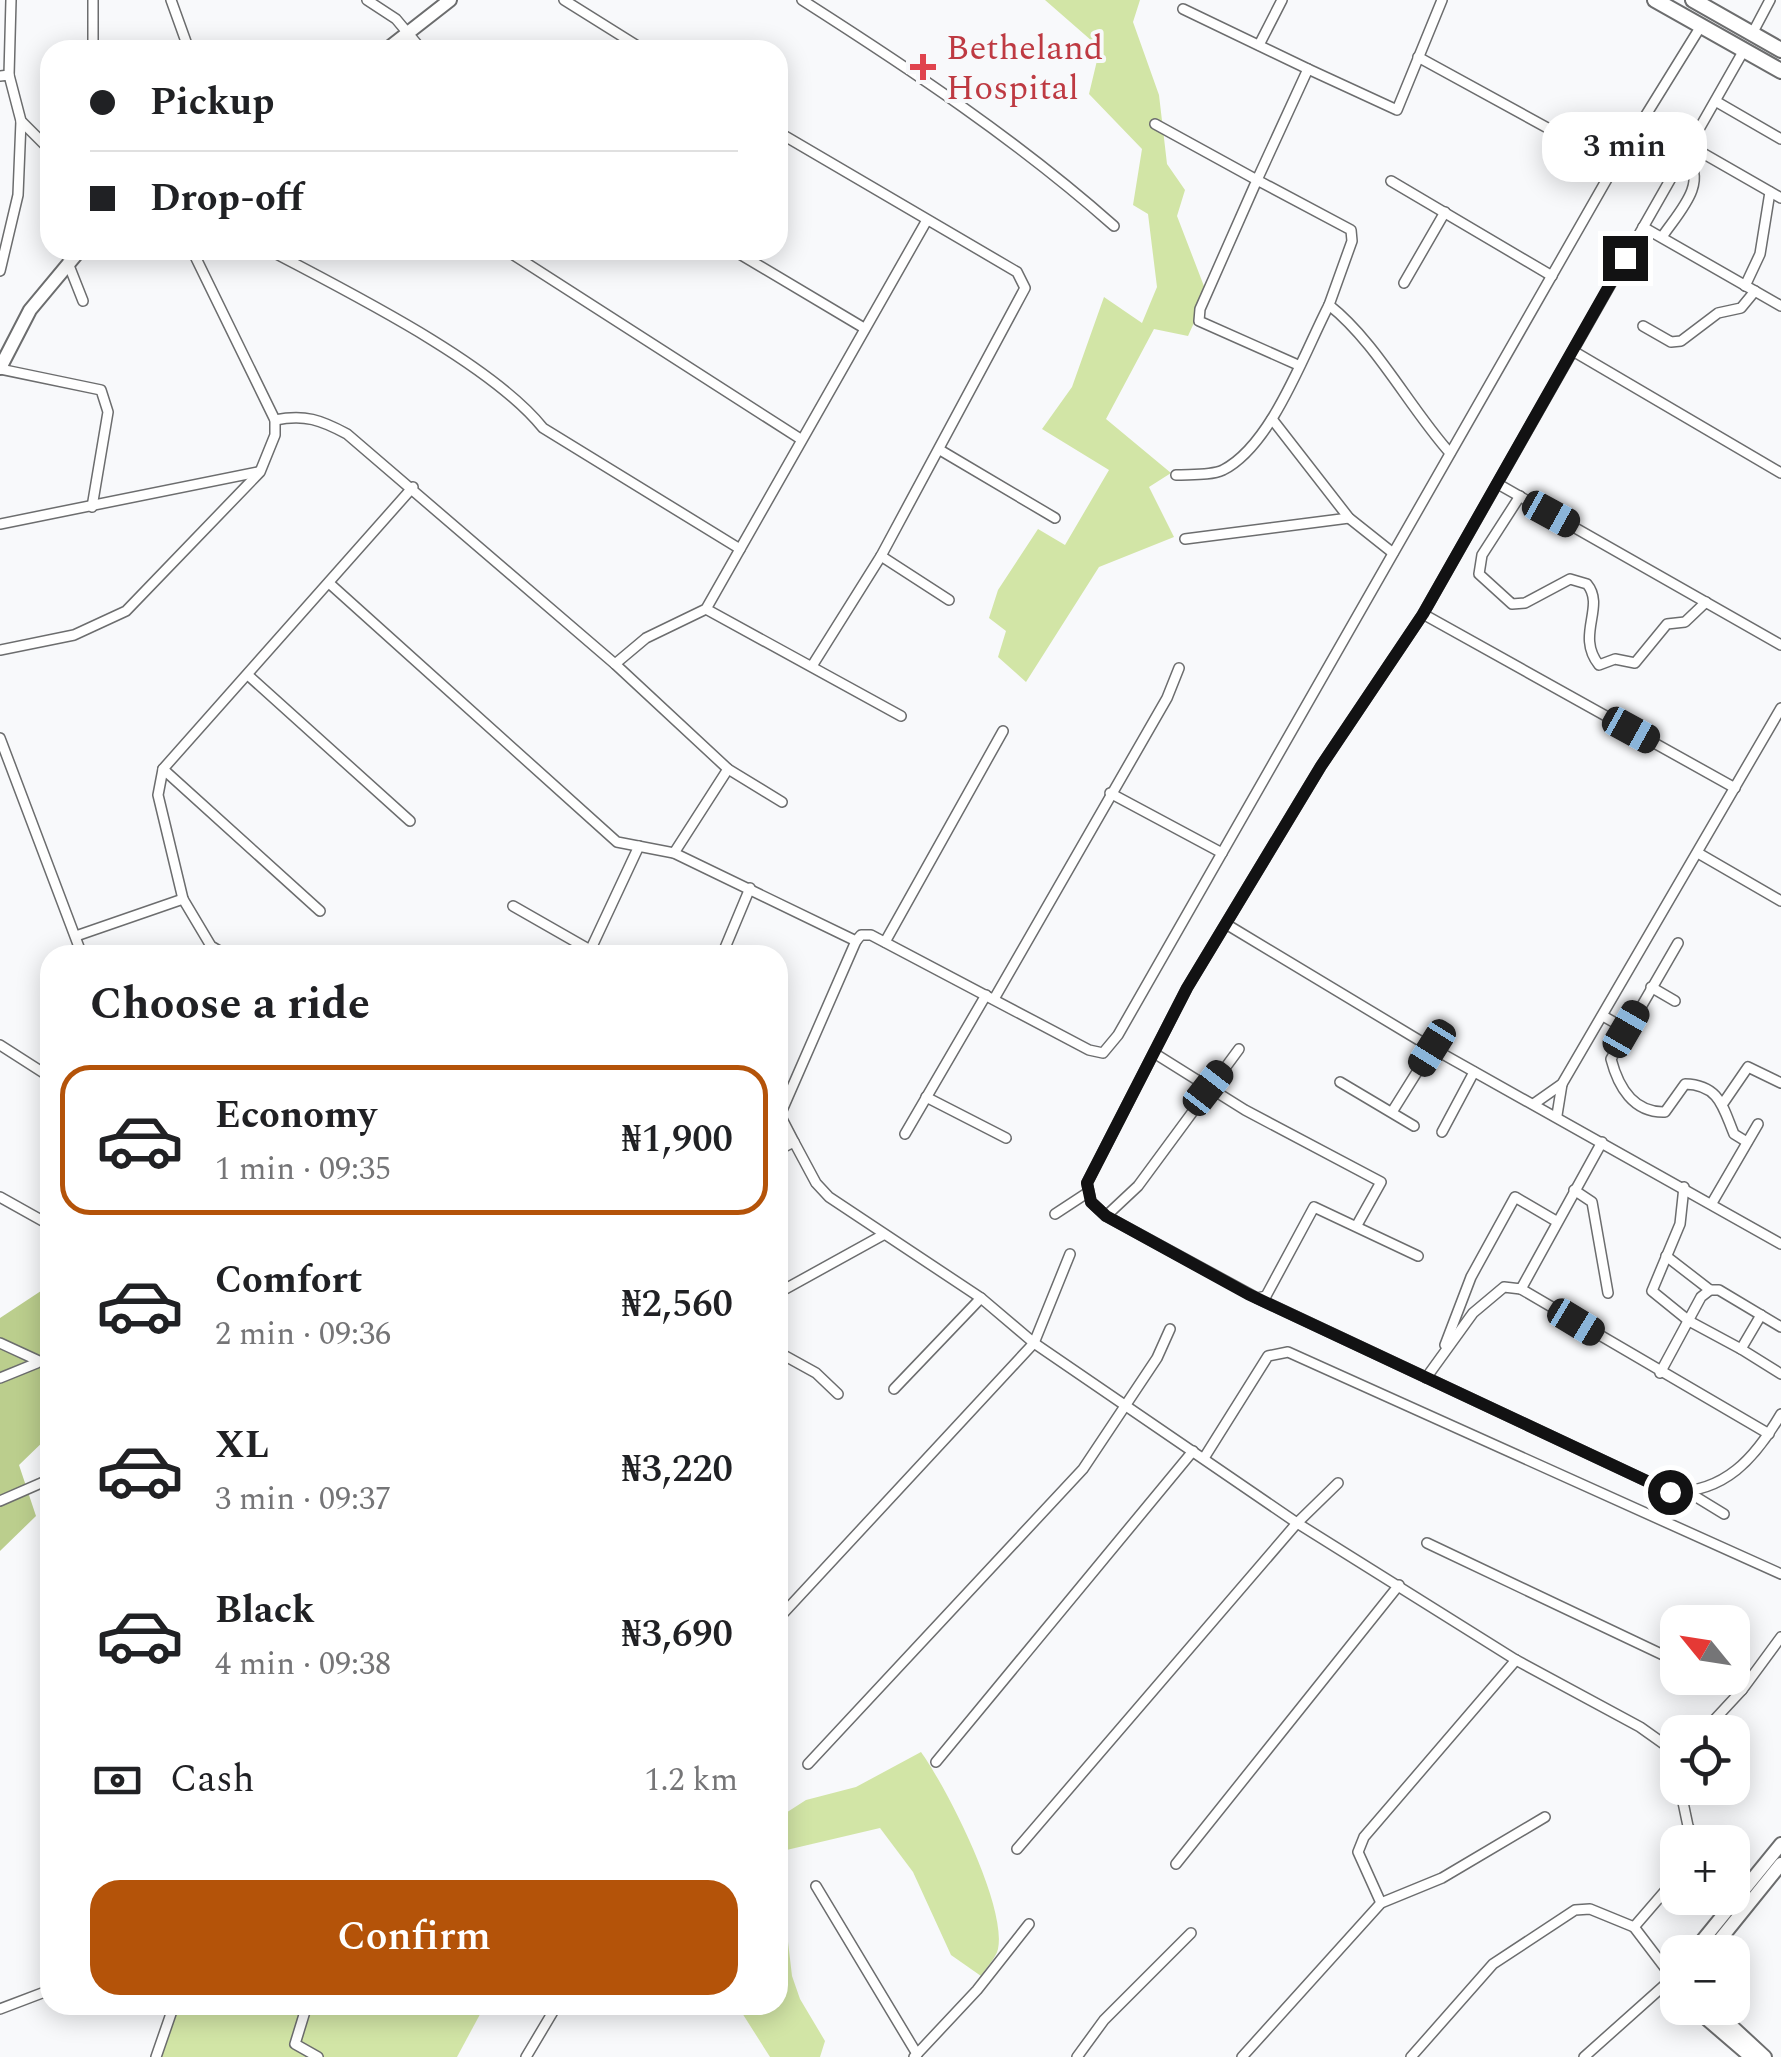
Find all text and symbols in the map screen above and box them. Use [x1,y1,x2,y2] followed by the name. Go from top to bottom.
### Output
[946,22,1103,115] place label: Betheland Hospital
[910,54,936,80] marker: Betheland Hospital
[150,74,274,132] text: Pickup
[1542,113,1708,183] callout: 3 min
[1583,122,1666,171] text: 3 min
[150,170,304,228] text: Drop-off
[1603,236,1648,281] route end
[1517,486,1585,542] car
[1597,702,1665,758] car
[90,970,370,1039] text: Choose a ride
[1598,996,1654,1062] car
[1403,1015,1461,1081] car
[1178,1055,1238,1121] car
[215,1087,376,1145] text: Economy
[95,1095,185,1185] icon: car
[621,1111,733,1169] text: ₦1,900
[215,1145,391,1194] text: 1 min · 09:35
[215,1252,362,1310] text: Comfort
[95,1260,185,1350] icon: car
[621,1276,733,1334] text: ₦2,560
[1543,1294,1609,1350] car
[215,1310,391,1359] text: 2 min · 09:36
[215,1417,269,1475] text: XL
[95,1425,185,1515] icon: car
[621,1441,733,1499] text: ₦3,220
[1648,1470,1693,1515] route start
[215,1475,391,1524] text: 3 min · 09:37
[215,1582,315,1640] text: Black
[95,1590,185,1680] icon: car
[1660,1605,1750,1695] north arrow
[1660,1605,1750,2025] map controls
[621,1606,733,1664] text: ₦3,690
[215,1640,391,1689] text: 4 min · 09:38
[1660,1715,1750,1805] button: locate
[170,1751,255,1809] text: Cash
[90,1753,145,1808] icon: cash
[645,1756,738,1805] text: 1.2 km
[1660,1825,1750,1915] button: +
[90,1880,738,1995] button: Confirm
[1660,1935,1750,2025] button: −

